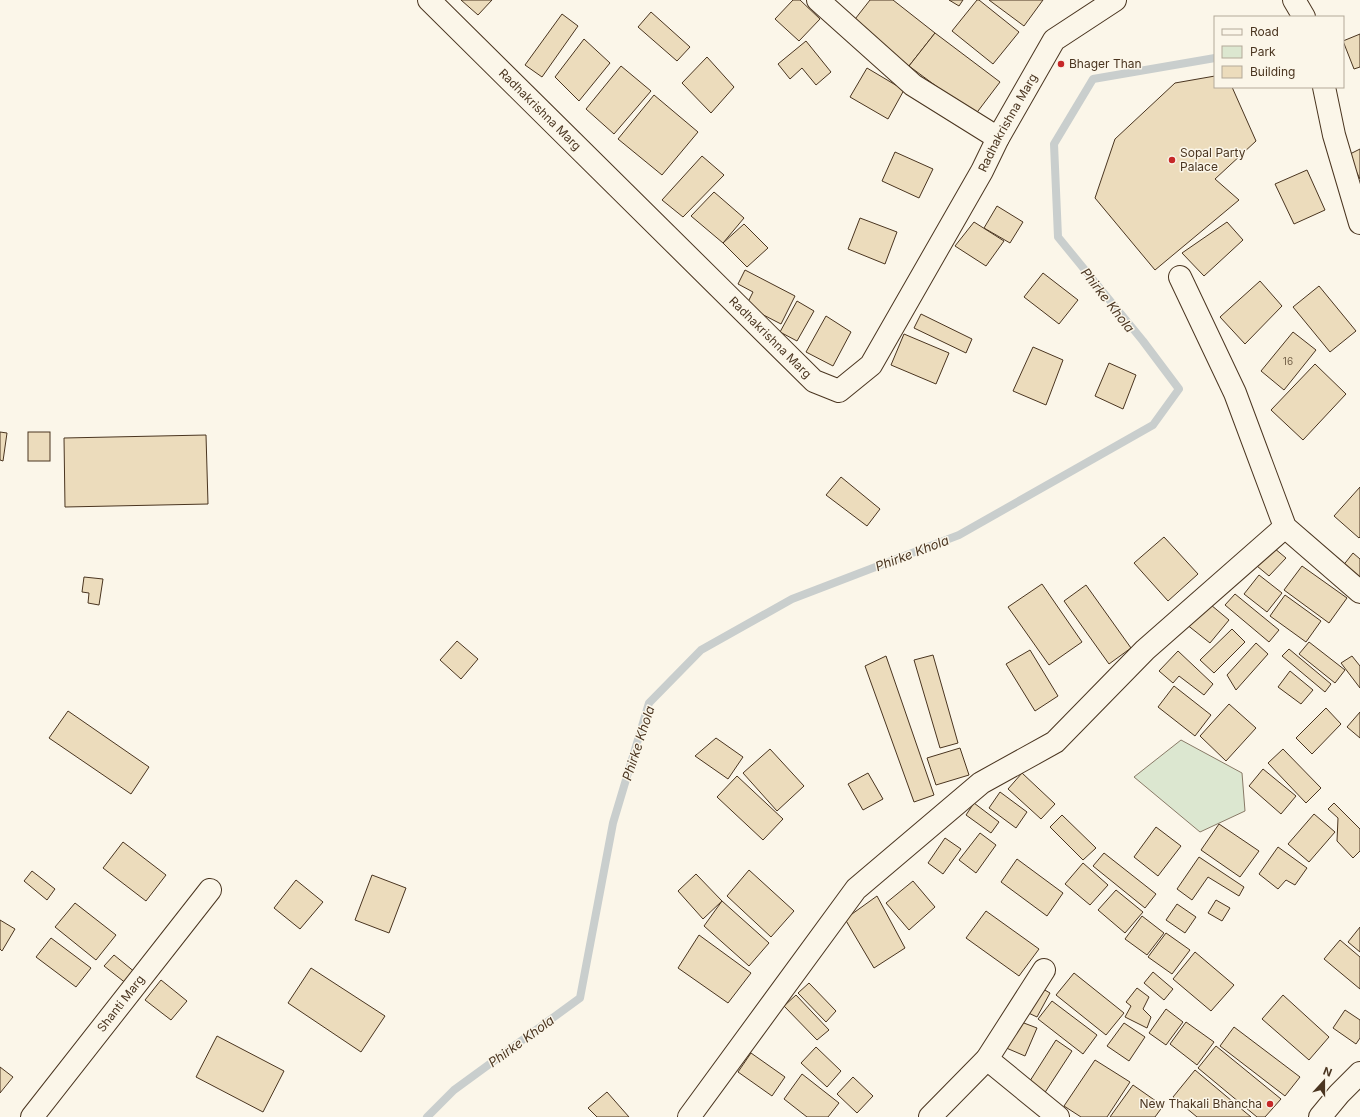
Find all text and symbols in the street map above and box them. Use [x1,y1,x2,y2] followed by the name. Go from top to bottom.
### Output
[1214,16,1344,88] legend
[1250,24,1279,39] text: Road
[1250,44,1276,59] text: Park
[1069,56,1142,71] place label: Bhager Than
[1056,59,1066,69] marker: Bhager Than
[1250,64,1295,79] text: Building
[496,65,585,153] street label: Radhakrishna Marg
[975,71,1040,174] street label: Radhakrishna Marg
[1180,145,1246,174] place label: Sopal Party Palace
[1167,155,1177,165] marker: Sopal Party Palace
[1078,265,1138,336] water label: Phirke Khola
[726,293,815,381] street label: Radhakrishna Marg
[1283,355,1293,367] house number: 16
[873,532,951,574] water label: Phirke Khola
[618,704,658,782] water label: Phirke Khola
[94,972,147,1035] street label: Shanti Marg
[485,1012,557,1070] water label: Phirke Khola
[1304,1061,1344,1101] north arrow
[1321,1064,1334,1080] text: N
[1139,1096,1262,1111] place label: New Thakali Bhancha
[1265,1099,1275,1109] marker: New Thakali Bhancha

